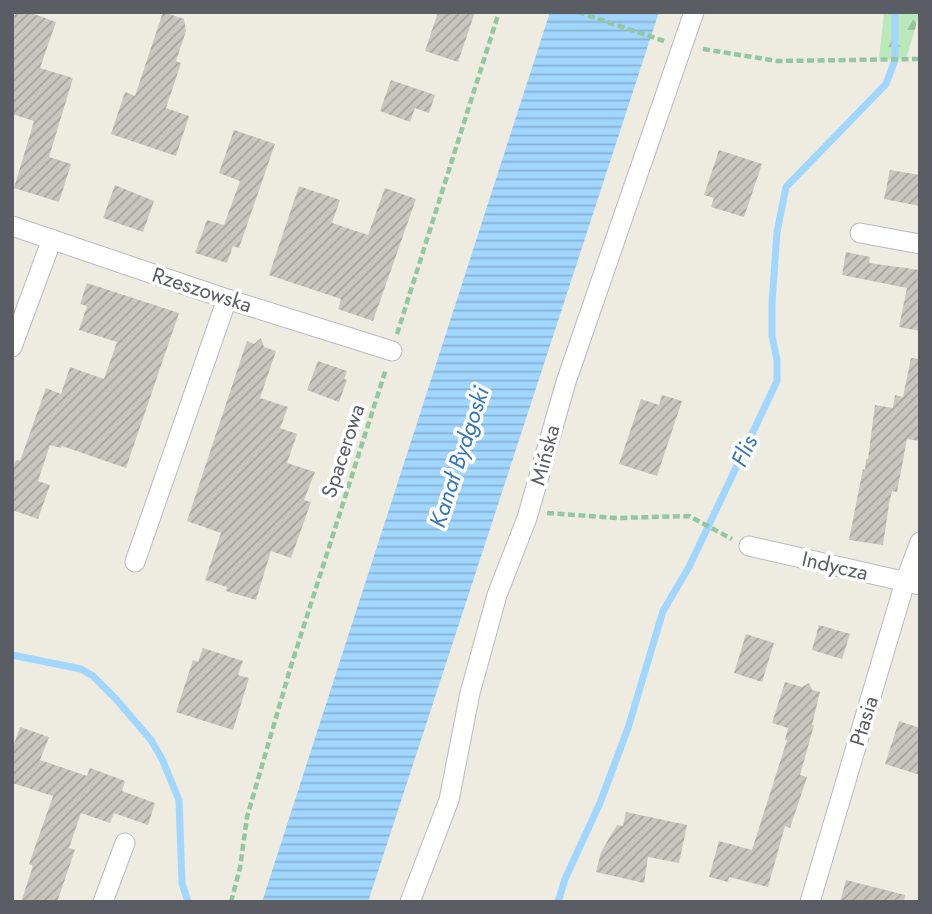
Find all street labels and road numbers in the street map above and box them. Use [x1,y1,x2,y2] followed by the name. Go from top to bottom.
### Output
[148,260,256,320] street label: Rzeszowska
[314,400,372,502] street label: Spacerowa
[523,422,567,488] street label: Mińska
[799,544,871,588] street label: Indycza
[842,692,886,750] street label: Ptasia

